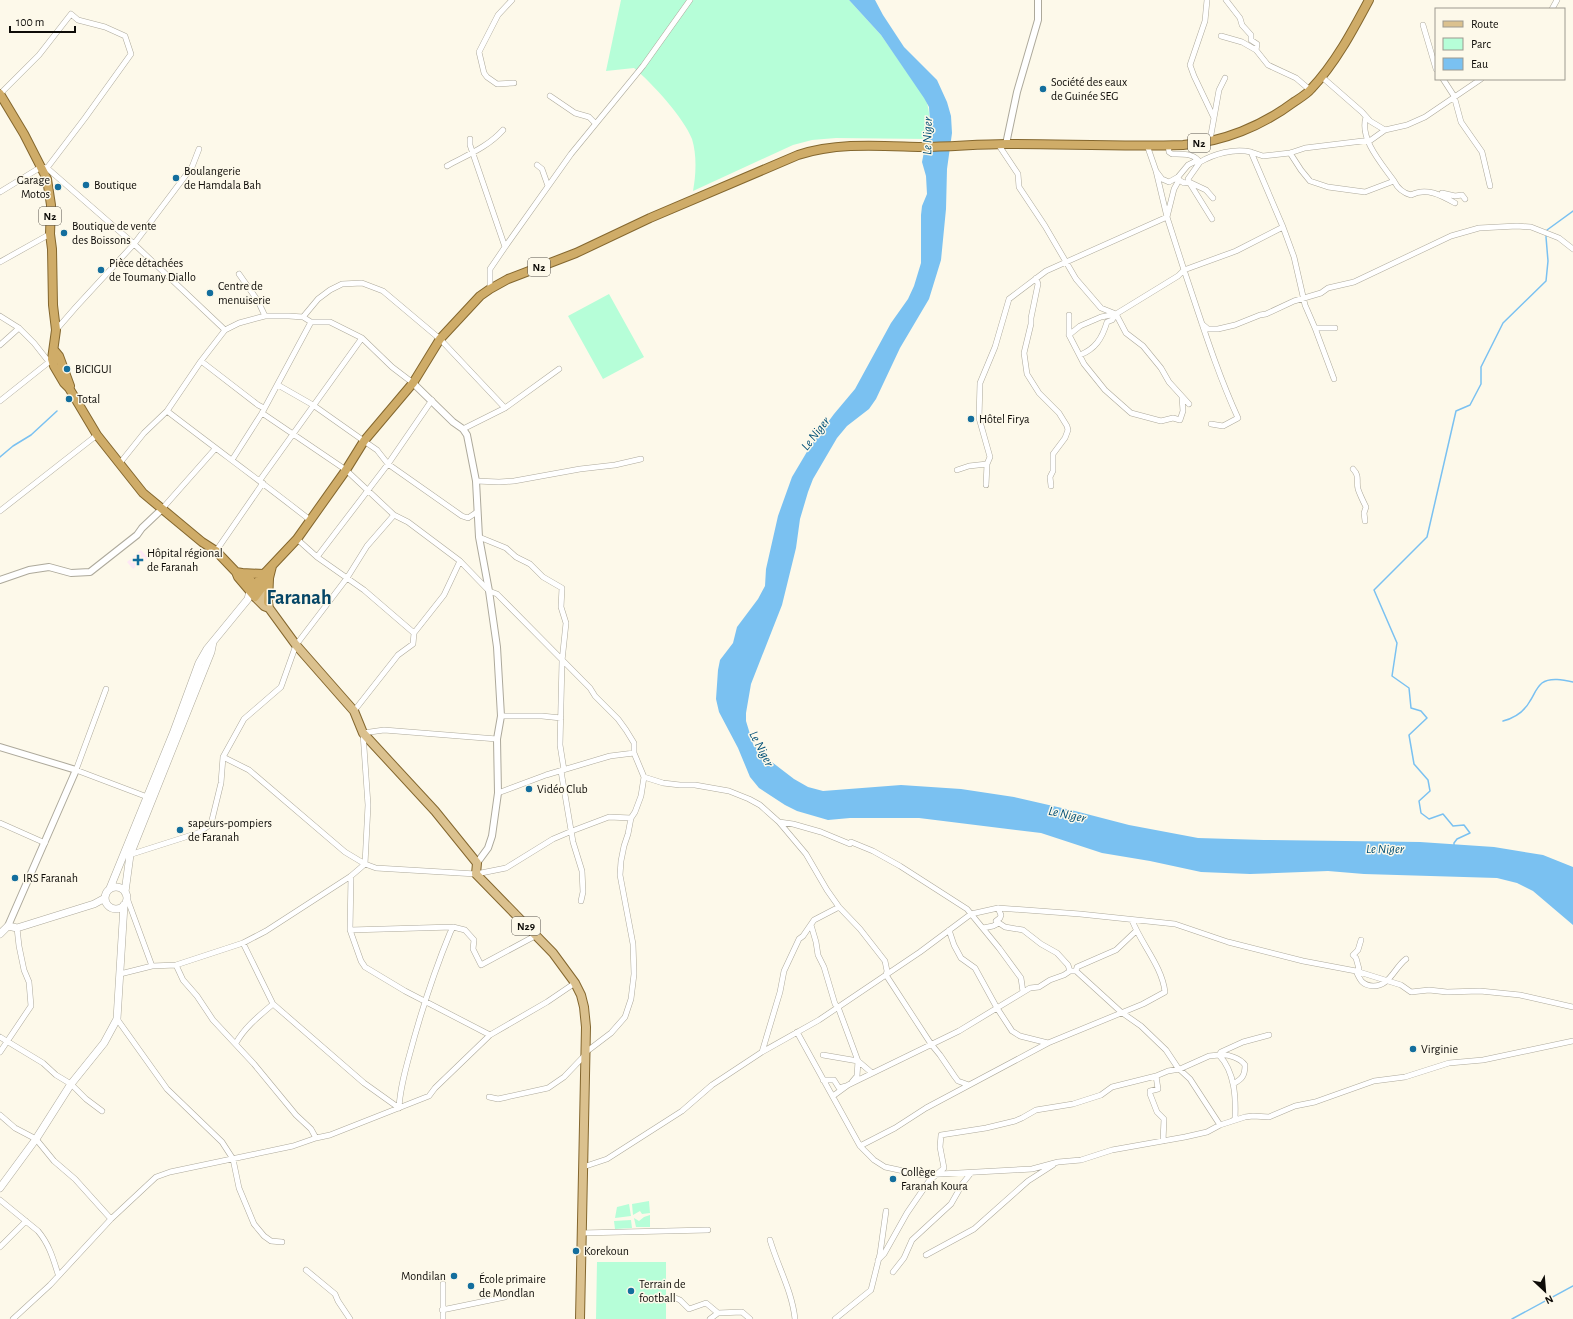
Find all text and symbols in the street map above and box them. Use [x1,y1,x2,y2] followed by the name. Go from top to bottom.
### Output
[10,8,75,34] scale bar
[1435,8,1565,80] legend
[16,16,44,28] text: 100 m
[1471,18,1498,30] text: Route
[1471,38,1491,50] text: Parc
[1471,58,1488,70] text: Eau
[1051,76,1127,102] place label: Société des eaux de Guinée SEG
[1038,84,1048,94] marker: Société des eaux de Guinée SEG
[921,116,935,155] water label: Le Niger
[1188,134,1210,152] road number: N2
[184,165,261,191] place label: Boulangerie de Hamdala Bah
[171,173,181,183] marker: Boulangerie de Hamdala Bah
[17,174,50,200] place label: Garage Motos
[94,179,137,191] place label: Boutique
[81,180,91,190] marker: Boutique
[53,182,63,192] marker: Garage Motos
[39,207,61,225] road number: N2
[72,220,156,246] place label: Boutique de vente des Boissons
[59,228,69,238] marker: Boutique de vente des Boissons
[109,257,196,284] place label: Pièce détachées de Toumany Diallo
[528,258,550,276] road number: N2
[96,265,106,275] marker: Pièce détachées de Toumany Diallo
[218,280,271,306] place label: Centre de menuiserie
[205,288,215,298] marker: Centre de menuiserie
[75,363,112,375] place label: BICIGUI
[62,364,72,374] marker: BICIGUI
[77,393,100,405] place label: Total
[64,394,74,404] marker: Total
[979,413,1030,426] place label: Hôtel Firya
[799,414,833,453] water label: Le Niger
[966,414,976,424] marker: Hôtel Firya
[147,547,223,573] place label: Hôpital régional de Faranah
[132,554,144,566] marker: Hôpital régional de Faranah
[266,588,332,608] district label: Faranah
[746,729,776,770] water label: Le Niger
[537,783,588,795] place label: Vidéo Club
[524,784,534,794] marker: Vidéo Club
[1047,805,1088,825] water label: Le Niger
[188,817,272,843] place label: sapeurs-pompiers de Faranah
[175,825,185,835] marker: sapeurs-pompiers de Faranah
[1366,843,1405,856] water label: Le Niger
[23,872,78,884] place label: IRS Faranah
[10,873,20,883] marker: IRS Faranah
[512,917,540,935] road number: N29
[1421,1043,1458,1055] place label: Virginie
[1408,1044,1418,1054] marker: Virginie
[901,1166,968,1192] place label: Collège Faranah Koura
[888,1174,898,1184] marker: Collège Faranah Koura
[584,1245,629,1257] place label: Korekoun
[571,1246,581,1256] marker: Korekoun
[401,1270,446,1282] place label: Mondilan
[449,1271,459,1281] marker: Mondilan
[1525,1271,1565,1311] north arrow
[479,1272,546,1299] place label: École primaire de Mondlan
[639,1278,686,1304] place label: Terrain de football
[466,1281,476,1291] marker: École primaire de Mondlan
[626,1286,636,1296] marker: Terrain de football
[1543,1293,1555,1306] text: N

